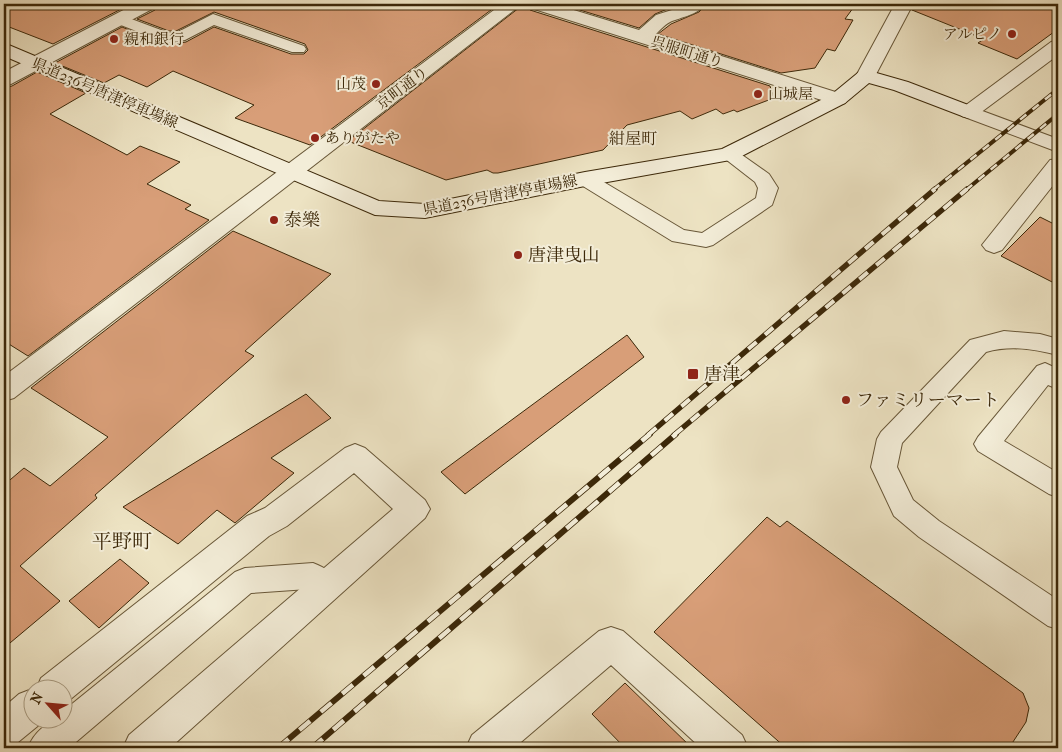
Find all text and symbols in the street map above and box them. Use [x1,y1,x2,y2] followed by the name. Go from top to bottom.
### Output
[943,25,1002,43] place label: アルピノ
[1006,28,1018,40] marker: アルピノ
[124,30,184,48] place label: 親和銀行
[648,32,726,72] street label: 呉服町通り
[108,33,120,45] marker: 親和銀行
[29,54,181,132] street label: 県道236号唐津停車場線
[373,63,431,113] street label: 京町通り
[336,75,366,93] place label: 山茂
[370,78,382,90] marker: 山茂
[768,85,813,103] place label: 山城屋
[752,88,764,100] marker: 山城屋
[325,129,400,147] place label: ありがたや
[609,129,657,148] district label: 紺屋町
[309,132,321,144] marker: ありがたや
[421,171,579,219] street label: 県道236号唐津停車場線
[284,210,320,231] place label: 泰樂
[268,214,280,226] marker: 泰樂
[528,245,600,266] place label: 唐津曳山
[512,249,524,261] marker: 唐津曳山
[704,364,740,385] place label: 唐津
[686,367,700,381] marker: 唐津
[856,390,1000,411] place label: ファミリーマート
[840,394,852,406] marker: ファミリーマート
[92,530,152,553] district label: 平野町
[22,680,72,730] north arrow
[27,689,47,707] text: N

